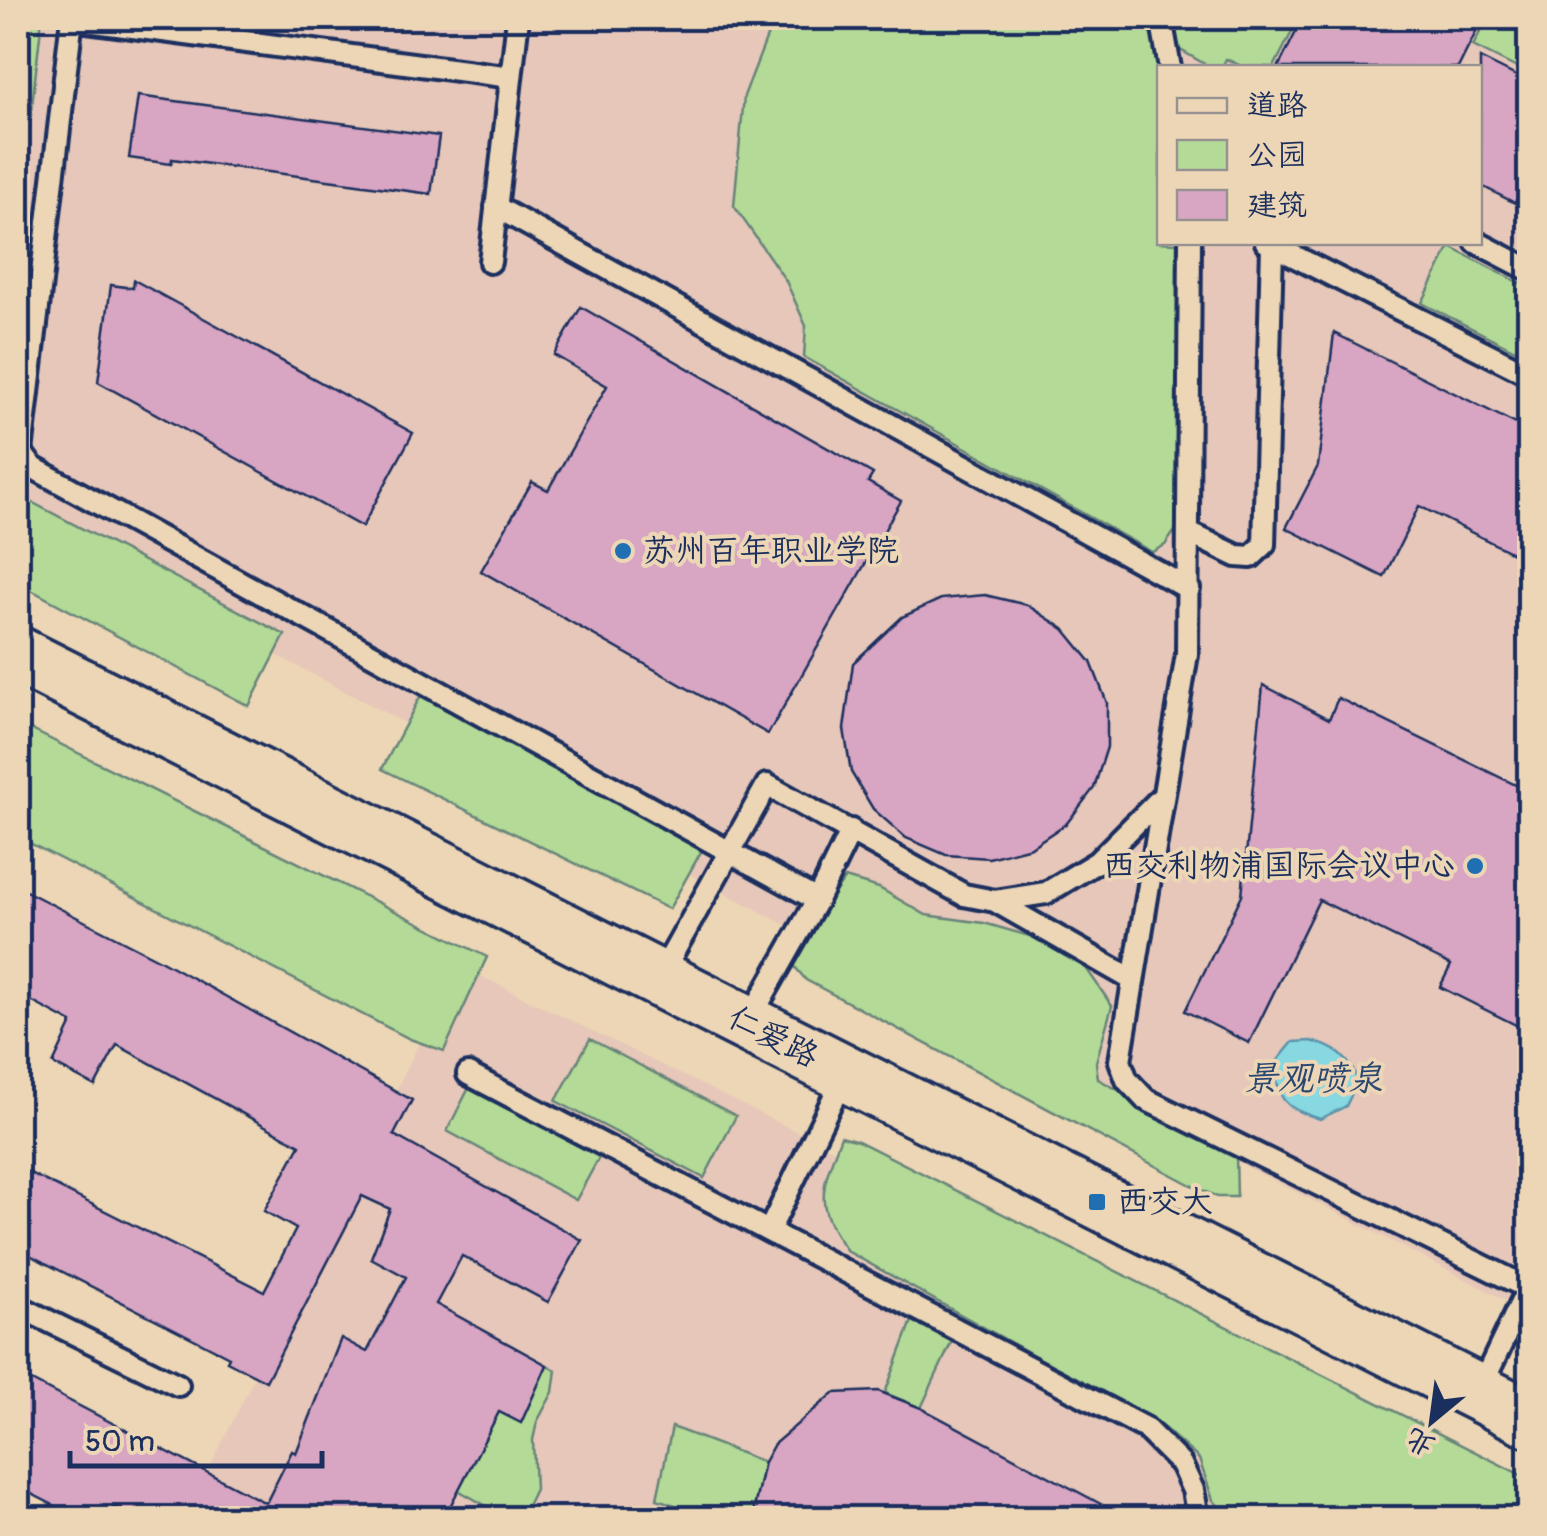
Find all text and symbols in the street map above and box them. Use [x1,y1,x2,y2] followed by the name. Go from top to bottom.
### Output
[1157,65,1482,245] legend
[1247,87,1307,124] text: 道路
[1247,137,1307,174] text: 公园
[1247,187,1307,224] text: 建筑
[643,531,899,571] place label: 苏州百年职业学院
[612,540,634,562] marker: 苏州百年职业学院
[1103,846,1455,886] place label: 西交利物浦国际会议中心
[1464,855,1486,877] marker: 西交利物浦国际会议中心
[721,997,825,1077] street label: 仁爱路
[1243,1057,1383,1101] water label: 景观喷泉
[1117,1182,1213,1222] place label: 西交大
[1086,1191,1108,1213] marker: 西交大
[1382,1371,1482,1471] north arrow
[70,1406,322,1468] scale bar
[1400,1419,1441,1464] text: 北
[85,1423,155,1460] text: 50 m

